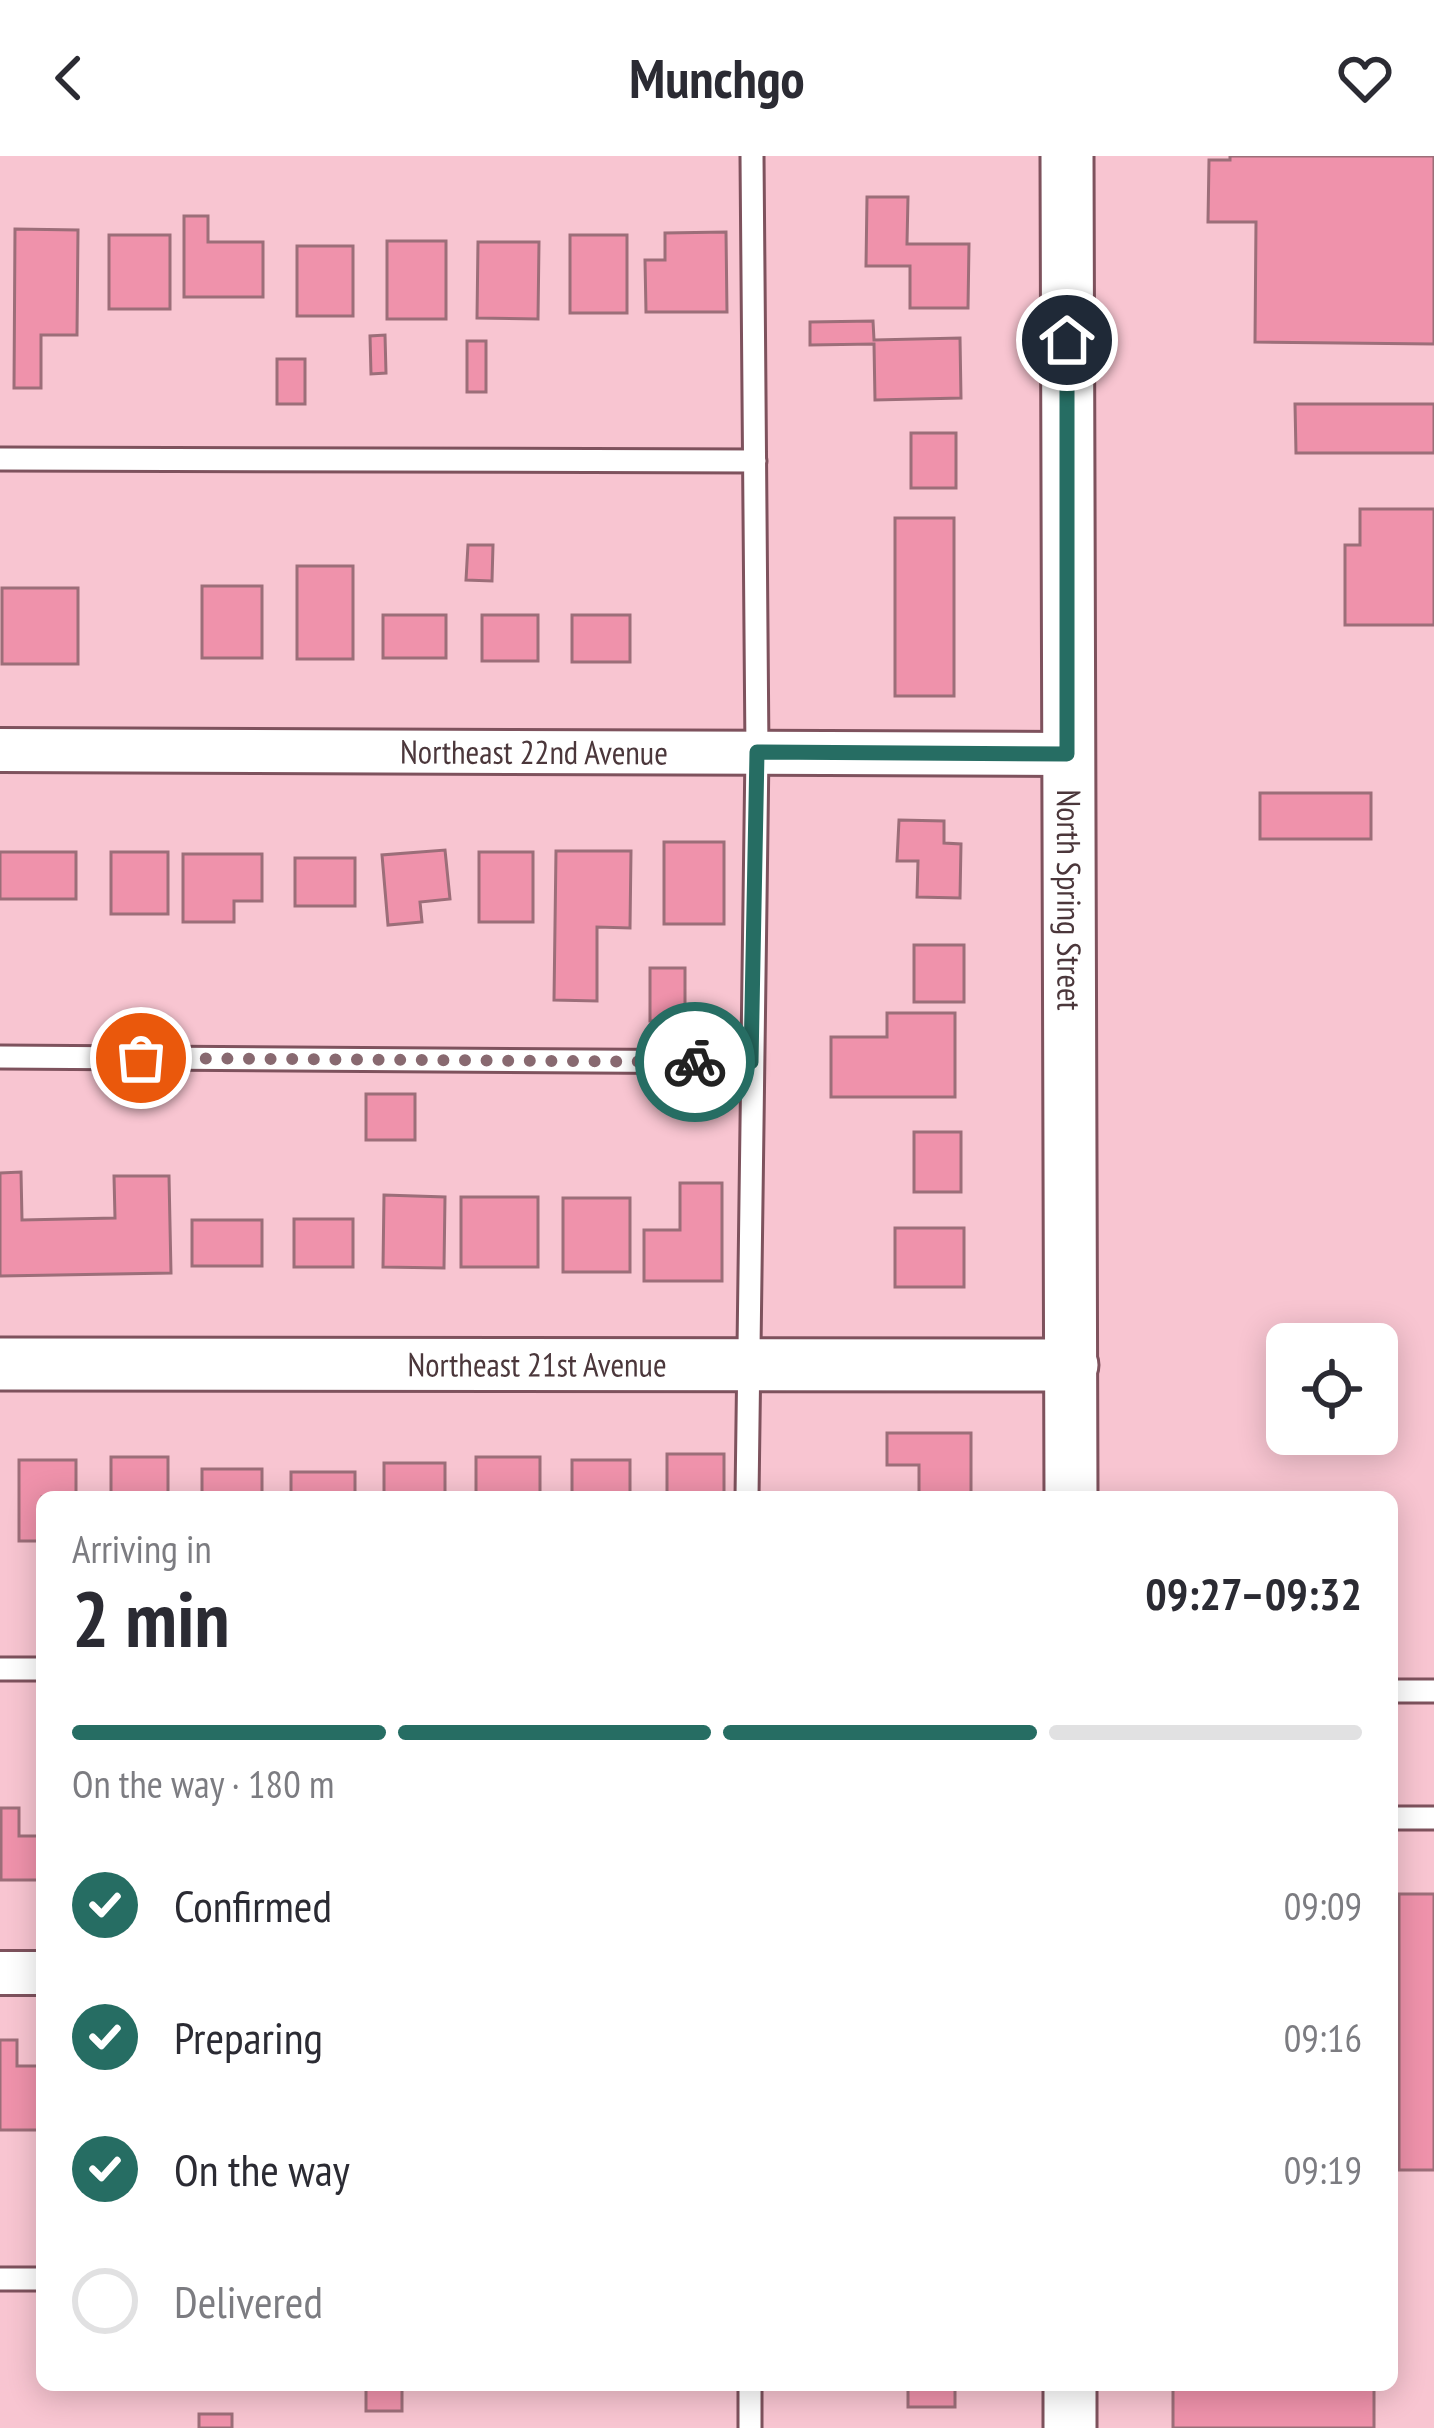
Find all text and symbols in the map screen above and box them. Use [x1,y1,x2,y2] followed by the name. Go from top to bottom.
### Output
[629,43,805,113] text: Munchgo
[36,45,102,111] icon: back
[1332,45,1398,111] icon: heart
[1016,289,1118,391] pin
[1034,307,1100,373] icon: home
[400,730,668,774] street label: Northeast 22nd Avenue
[1048,789,1092,1011] street label: North Spring Street
[635,1002,755,1122] courier
[90,1007,192,1109] pin
[108,1025,174,1091] icon: bag
[662,1029,728,1095] icon: bike
[1266,1323,1398,1455] map controls
[1266,1323,1398,1455] button: locate
[407,1342,667,1386] street label: Northeast 21st Avenue
[72,1523,212,1574] text: Arriving in
[1145,1564,1362,1622] text: 09:27–09:32
[72,1568,230,1669] text: 2 min
[72,1758,334,1809] text: On the way · 180 m
[72,1872,138,1938] icon: check
[174,1876,332,1934] text: Confirmed
[1284,1880,1362,1931] text: 09:09
[72,2004,138,2070] icon: check
[174,2008,323,2066] text: Preparing
[1284,2012,1362,2063] text: 09:16
[72,2136,138,2202] icon: check
[174,2140,350,2198] text: On the way
[1284,2144,1362,2195] text: 09:19
[174,2272,323,2330] text: Delivered

